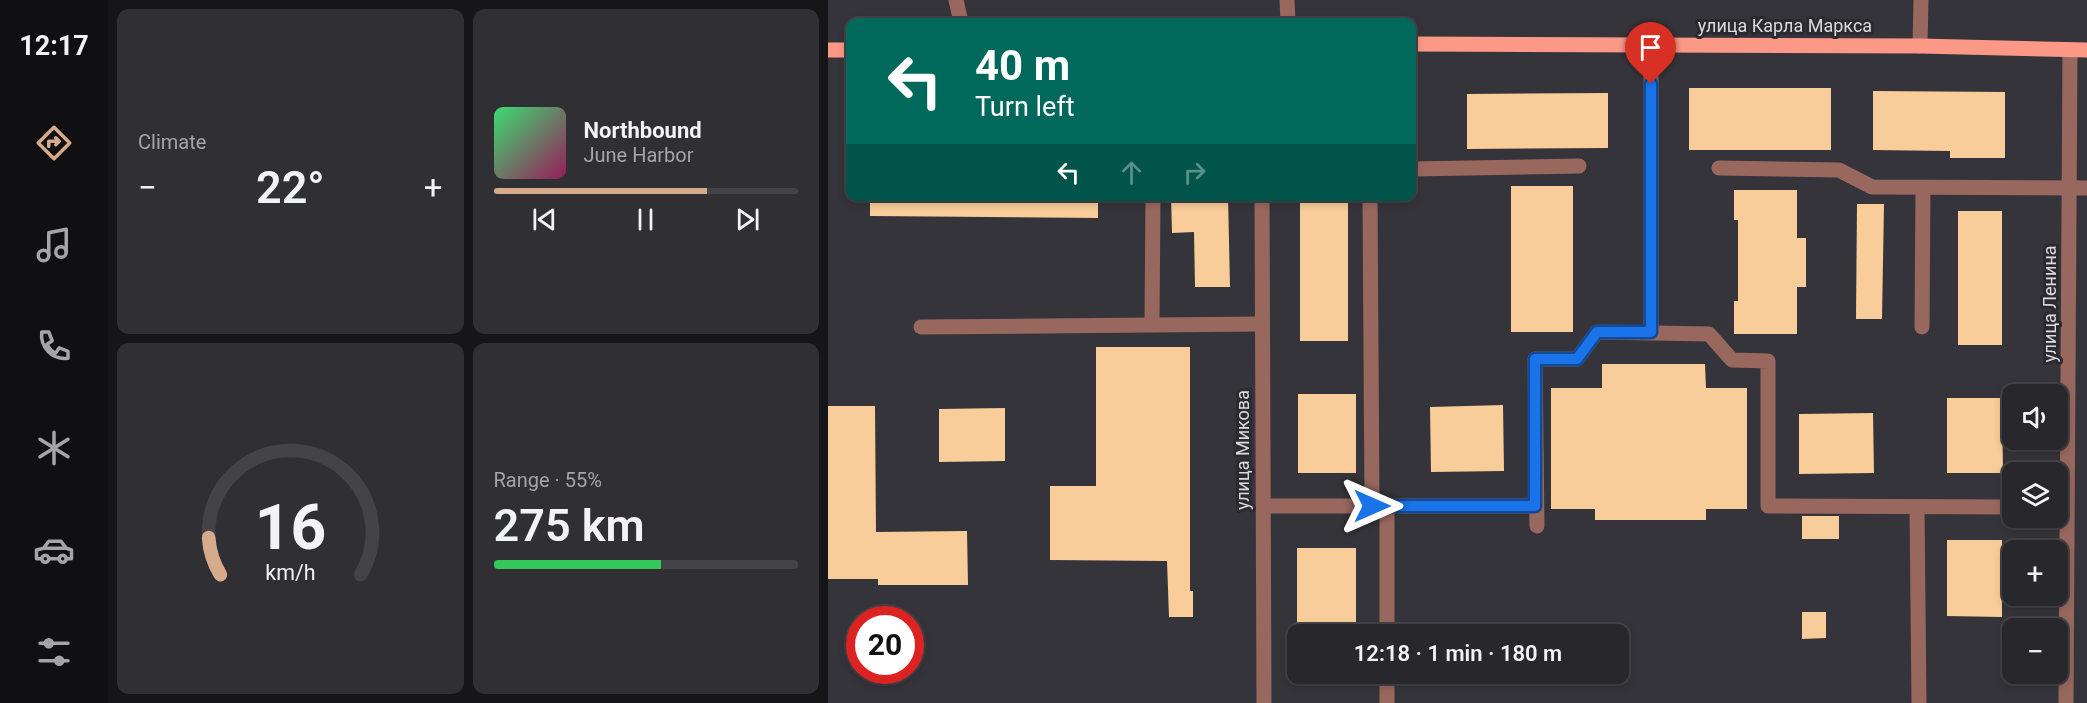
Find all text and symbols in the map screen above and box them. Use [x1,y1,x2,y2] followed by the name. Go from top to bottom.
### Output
[1698,15,1872,36] street label: улица Карла Маркса
[1625,22,1676,84] pin
[19,30,89,62] text: 12:17
[1634,31,1667,64] icon: arrive
[975,41,1070,90] text: 40 m
[876,42,954,120] icon: left
[975,91,1075,123] text: Turn left
[584,118,702,143] text: Northbound
[33,122,75,164] icon: directions
[138,130,206,154] text: Climate
[584,143,694,167] text: June Harbor
[1052,156,1085,189] icon: left
[1115,156,1148,189] icon: ahead
[1178,156,1211,189] icon: right
[256,161,325,214] text: 22°
[138,168,157,207] text: −
[424,168,443,207] text: +
[528,203,561,236] icon: previous
[629,203,662,236] icon: pause
[731,203,764,236] icon: next
[33,224,75,266] icon: music
[2039,245,2060,363] street label: улица Ленина
[33,325,75,367] icon: phone
[2002,384,2068,684] map controls
[2002,384,2068,450] button: sound
[1232,390,1253,510] street label: улица Микова
[33,427,75,469] icon: climate
[2002,462,2068,528] button: layers
[494,468,602,492] text: Range · 55%
[1340,474,1404,538] position arrow
[254,491,326,564] text: 16
[494,499,645,552] text: 275 km
[33,529,75,571] icon: car
[2002,540,2068,606] button: +
[265,561,315,586] text: km/h
[846,606,924,684] speed limit sign: 20
[2002,618,2068,684] button: −
[33,631,75,673] icon: filters
[1354,641,1562,666] text: 12:18 · 1 min · 180 m

